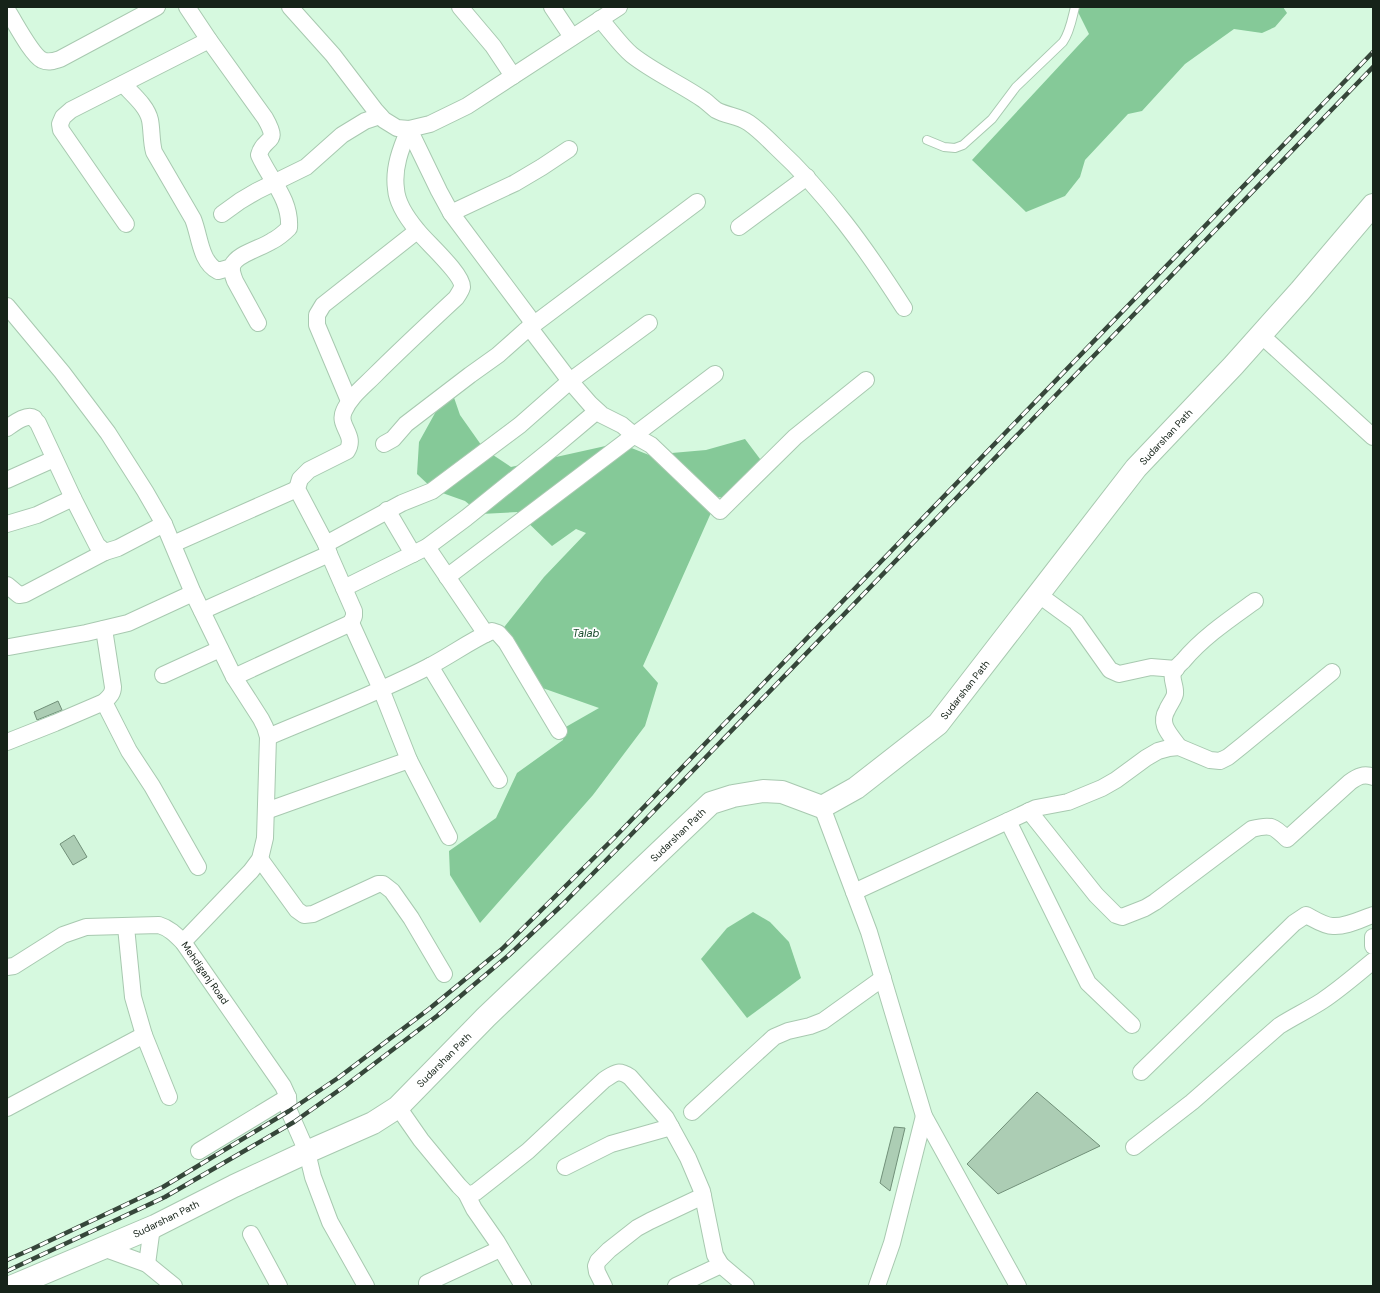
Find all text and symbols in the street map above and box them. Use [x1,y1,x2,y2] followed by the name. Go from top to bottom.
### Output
[1137,406,1196,468] street label: Sudarshan Path
[573,626,600,640] water label: Talab
[938,657,992,722] street label: Sudarshan Path
[648,805,709,865] street label: Sudarshan Path
[179,939,231,1007] street label: Mehdiganj Road
[414,1030,474,1090] street label: Sudarshan Path
[131,1197,201,1241] street label: Sudarshan Path

